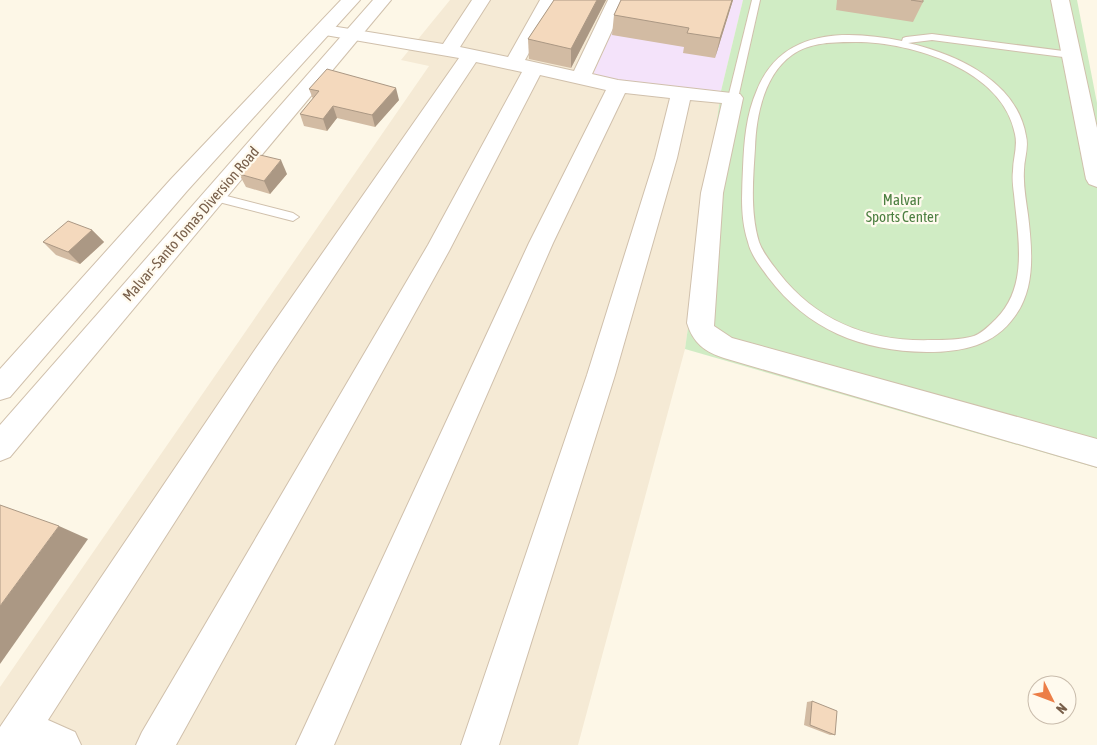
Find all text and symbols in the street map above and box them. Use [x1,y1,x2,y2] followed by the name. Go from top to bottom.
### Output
[119,143,262,304] street label: Malvar–Santo Tomas Diversion Road
[866,191,939,225] park label: Malvar Sports Center
[1027,675,1077,725] north arrow
[1053,700,1070,717] text: N

